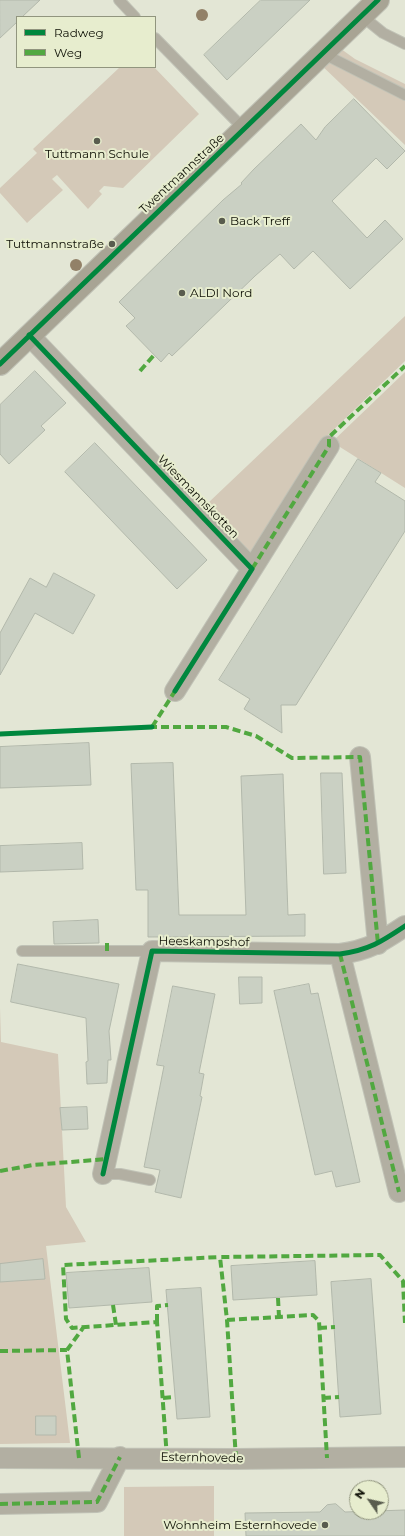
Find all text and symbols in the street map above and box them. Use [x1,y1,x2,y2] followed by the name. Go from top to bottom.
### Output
[16,16,156,68] legend
[54,25,104,40] text: Radweg
[54,45,82,60] text: Weg
[137,131,227,217] street label: Twentmannstraße
[92,136,102,146] marker: Tuttmann Schule
[45,147,149,161] place label: Tuttmann Schule
[230,214,290,228] place label: Back Treff
[217,216,227,226] marker: Back Treff
[6,237,104,251] place label: Tuttmannstraße
[107,239,117,249] marker: Tuttmannstraße
[190,286,252,300] place label: ALDI Nord
[177,288,187,298] marker: ALDI Nord
[154,452,242,542] street label: Wiesmannskotten
[159,934,249,950] street label: Heeskampshof
[160,1450,244,1466] street label: Esternhovede
[349,1480,389,1520] north arrow
[352,1486,368,1501] text: N
[163,1518,317,1532] place label: Wohnheim Esternhovede
[320,1520,330,1530] marker: Wohnheim Esternhovede

